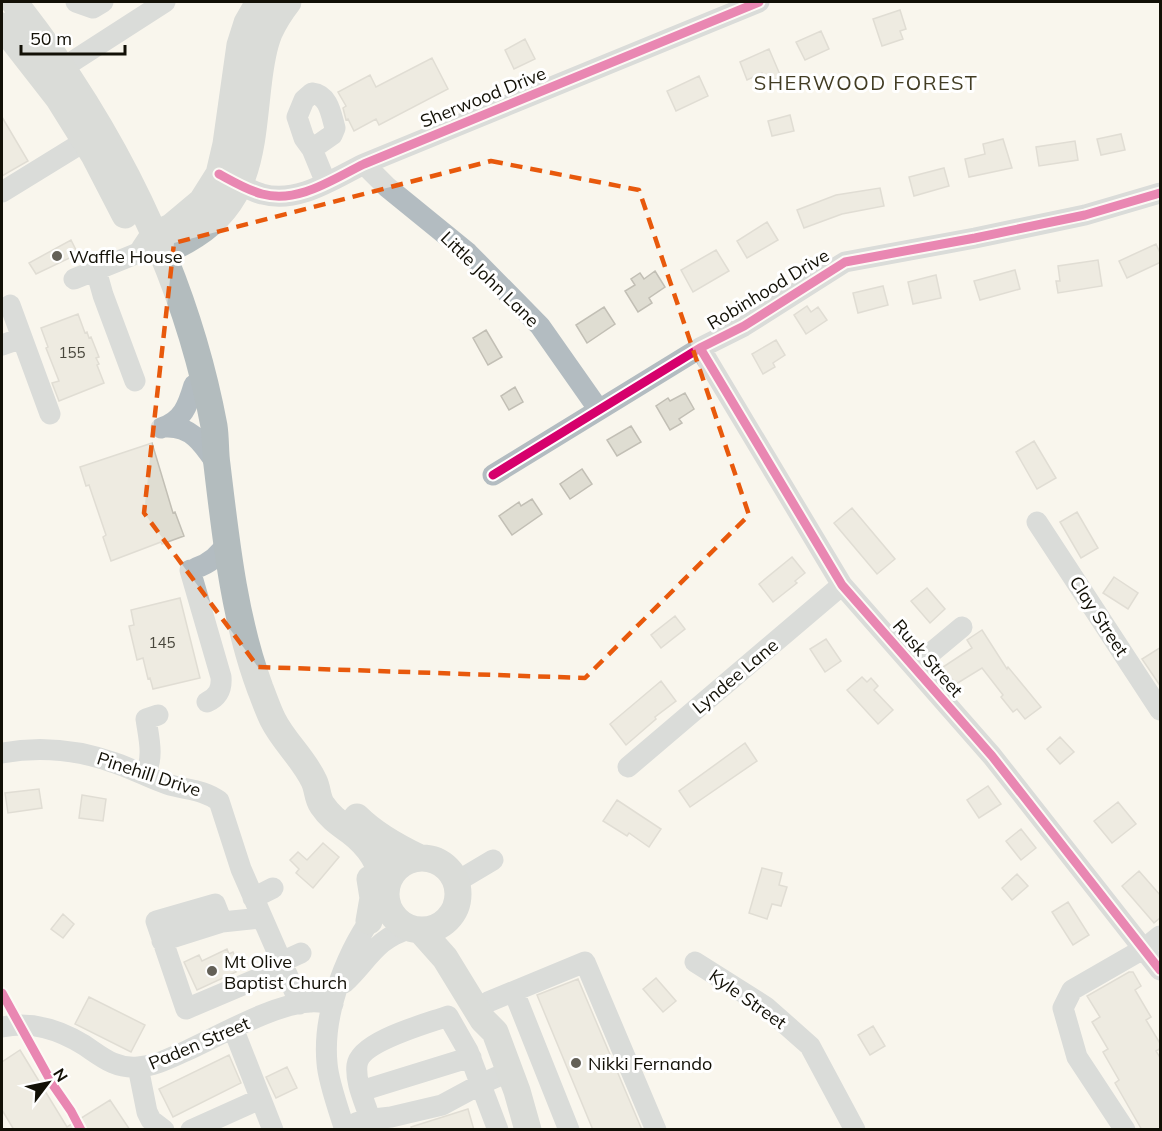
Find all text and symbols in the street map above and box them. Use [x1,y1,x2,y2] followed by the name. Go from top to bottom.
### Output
[21,18,124,56] scale bar
[30,27,72,50] text: 50 m
[417,61,549,133] street label: Sherwood Drive
[754,70,978,95] district label: SHERWOOD FOREST
[436,226,544,332] street label: Little John Lane
[703,244,833,334] street label: Robinhood Drive
[69,245,183,268] place label: Waffle House
[50,249,64,263] marker: Waffle House
[58,343,86,362] house number: 155
[1064,571,1134,661] street label: Clay Street
[888,614,968,702] street label: Rusk Street
[148,633,176,652] house number: 145
[687,633,783,719] street label: Lyndee Lane
[94,746,204,802] street label: Pinehill Drive
[224,950,347,994] place label: Mt Olive Baptist Church
[205,964,219,978] marker: Mt Olive Baptist Church
[705,964,791,1034] street label: Kyle Street
[145,1011,253,1075] street label: Paden Street
[588,1052,712,1075] place label: Nikki Fernando
[18,1053,78,1113] north arrow
[569,1056,583,1070] marker: Nikki Fernando
[49,1065,72,1085] text: N

